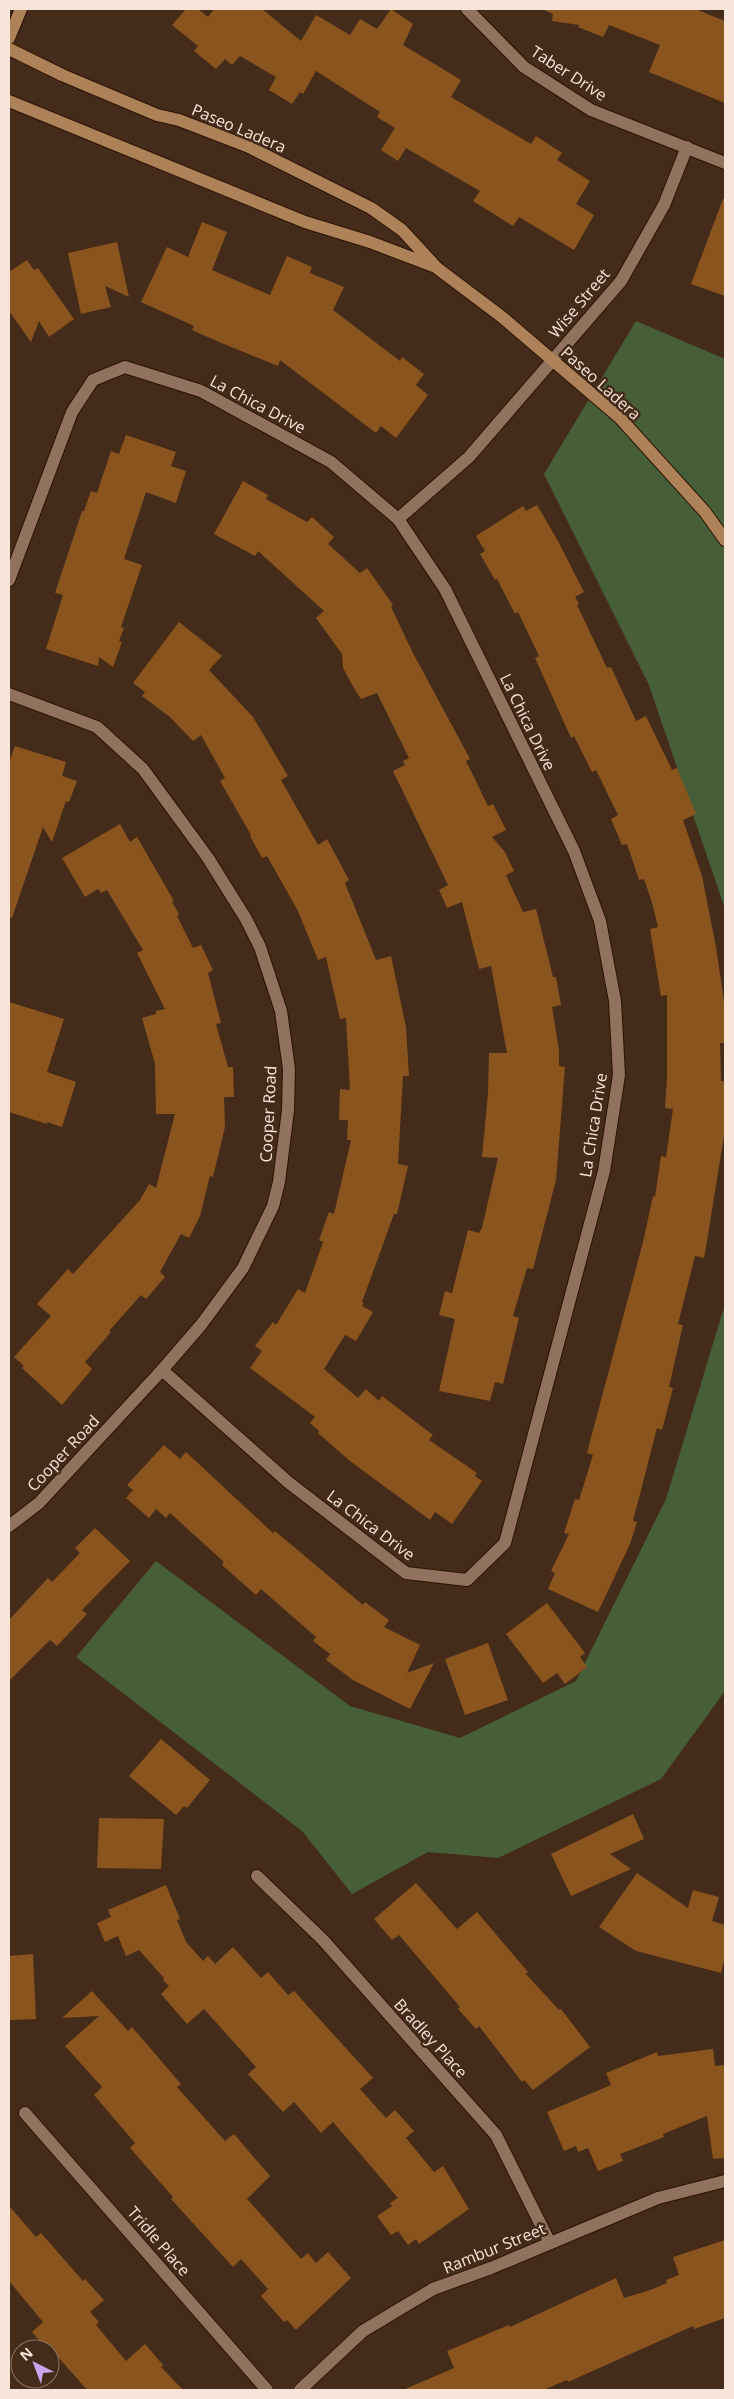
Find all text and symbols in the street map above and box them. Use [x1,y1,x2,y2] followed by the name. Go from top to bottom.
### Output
[527,40,611,106] street label: Taber Drive
[189,98,289,158] street label: Paseo Ladera
[543,263,615,342] street label: Wise Street
[556,341,646,425] street label: Paseo Ladera
[206,370,310,438] street label: La Chica Drive
[495,670,561,774] street label: La Chica Drive
[254,1065,282,1163] street label: Cooper Road
[574,1071,612,1179] street label: La Chica Drive
[22,1410,104,1496] street label: Cooper Road
[322,1485,420,1565] street label: La Chica Drive
[389,1993,473,2083] street label: Bradley Place
[123,2201,195,2281] street label: Tridle Place
[440,2217,549,2279] street label: Rambur Street
[10,2339,60,2389] north arrow
[15,2343,37,2365] text: N

